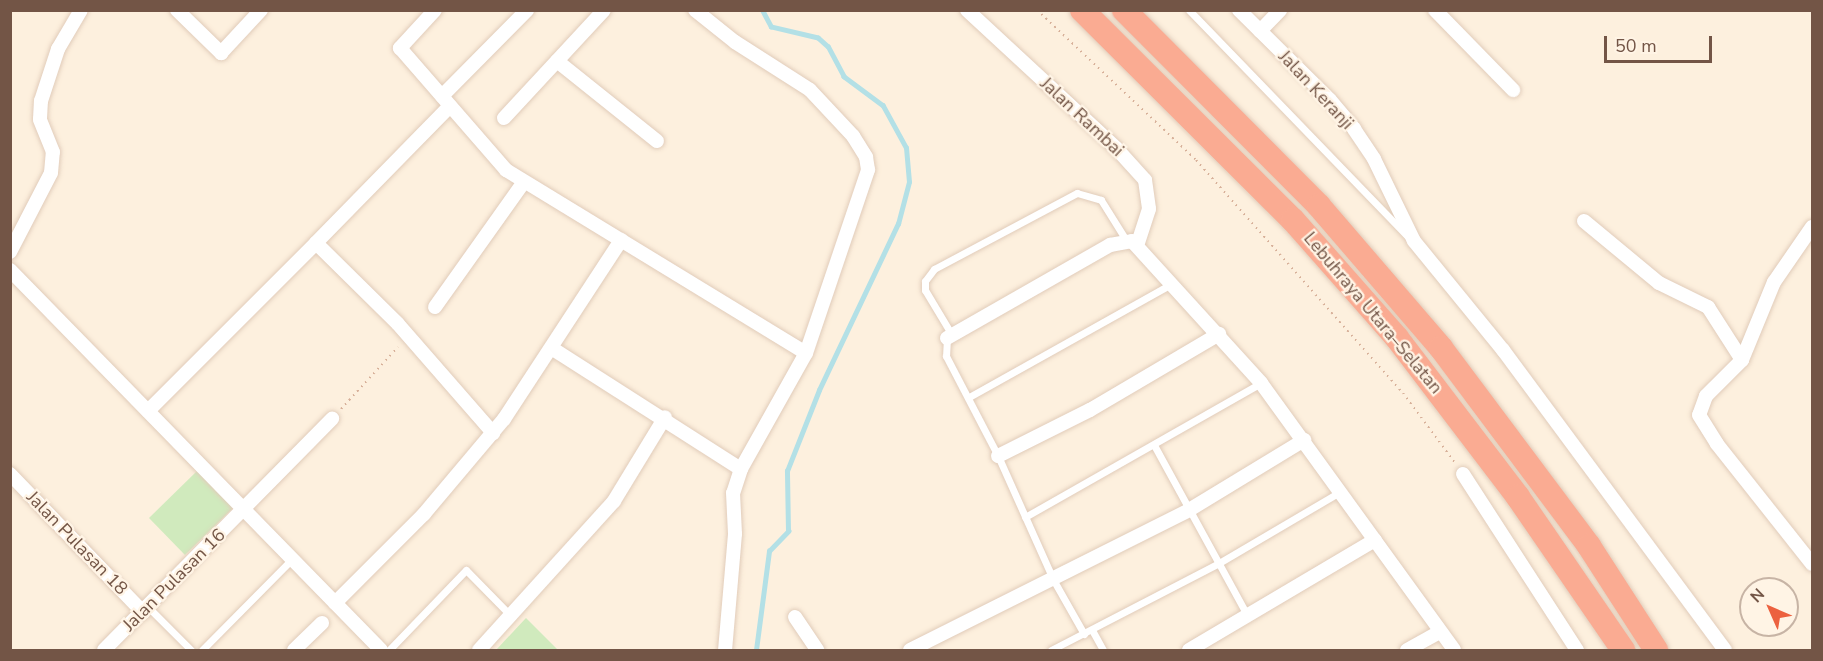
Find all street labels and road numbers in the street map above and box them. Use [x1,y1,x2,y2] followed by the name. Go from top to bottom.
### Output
[1274,46,1358,134] street label: Jalan Keranji
[1036,73,1128,161] street label: Jalan Rambai
[1299,228,1447,398] street label: Lebuhraya Utara–Selatan
[22,487,132,599] street label: Jalan Pulasan 18
[118,524,230,636] street label: Jalan Pulasan 16

